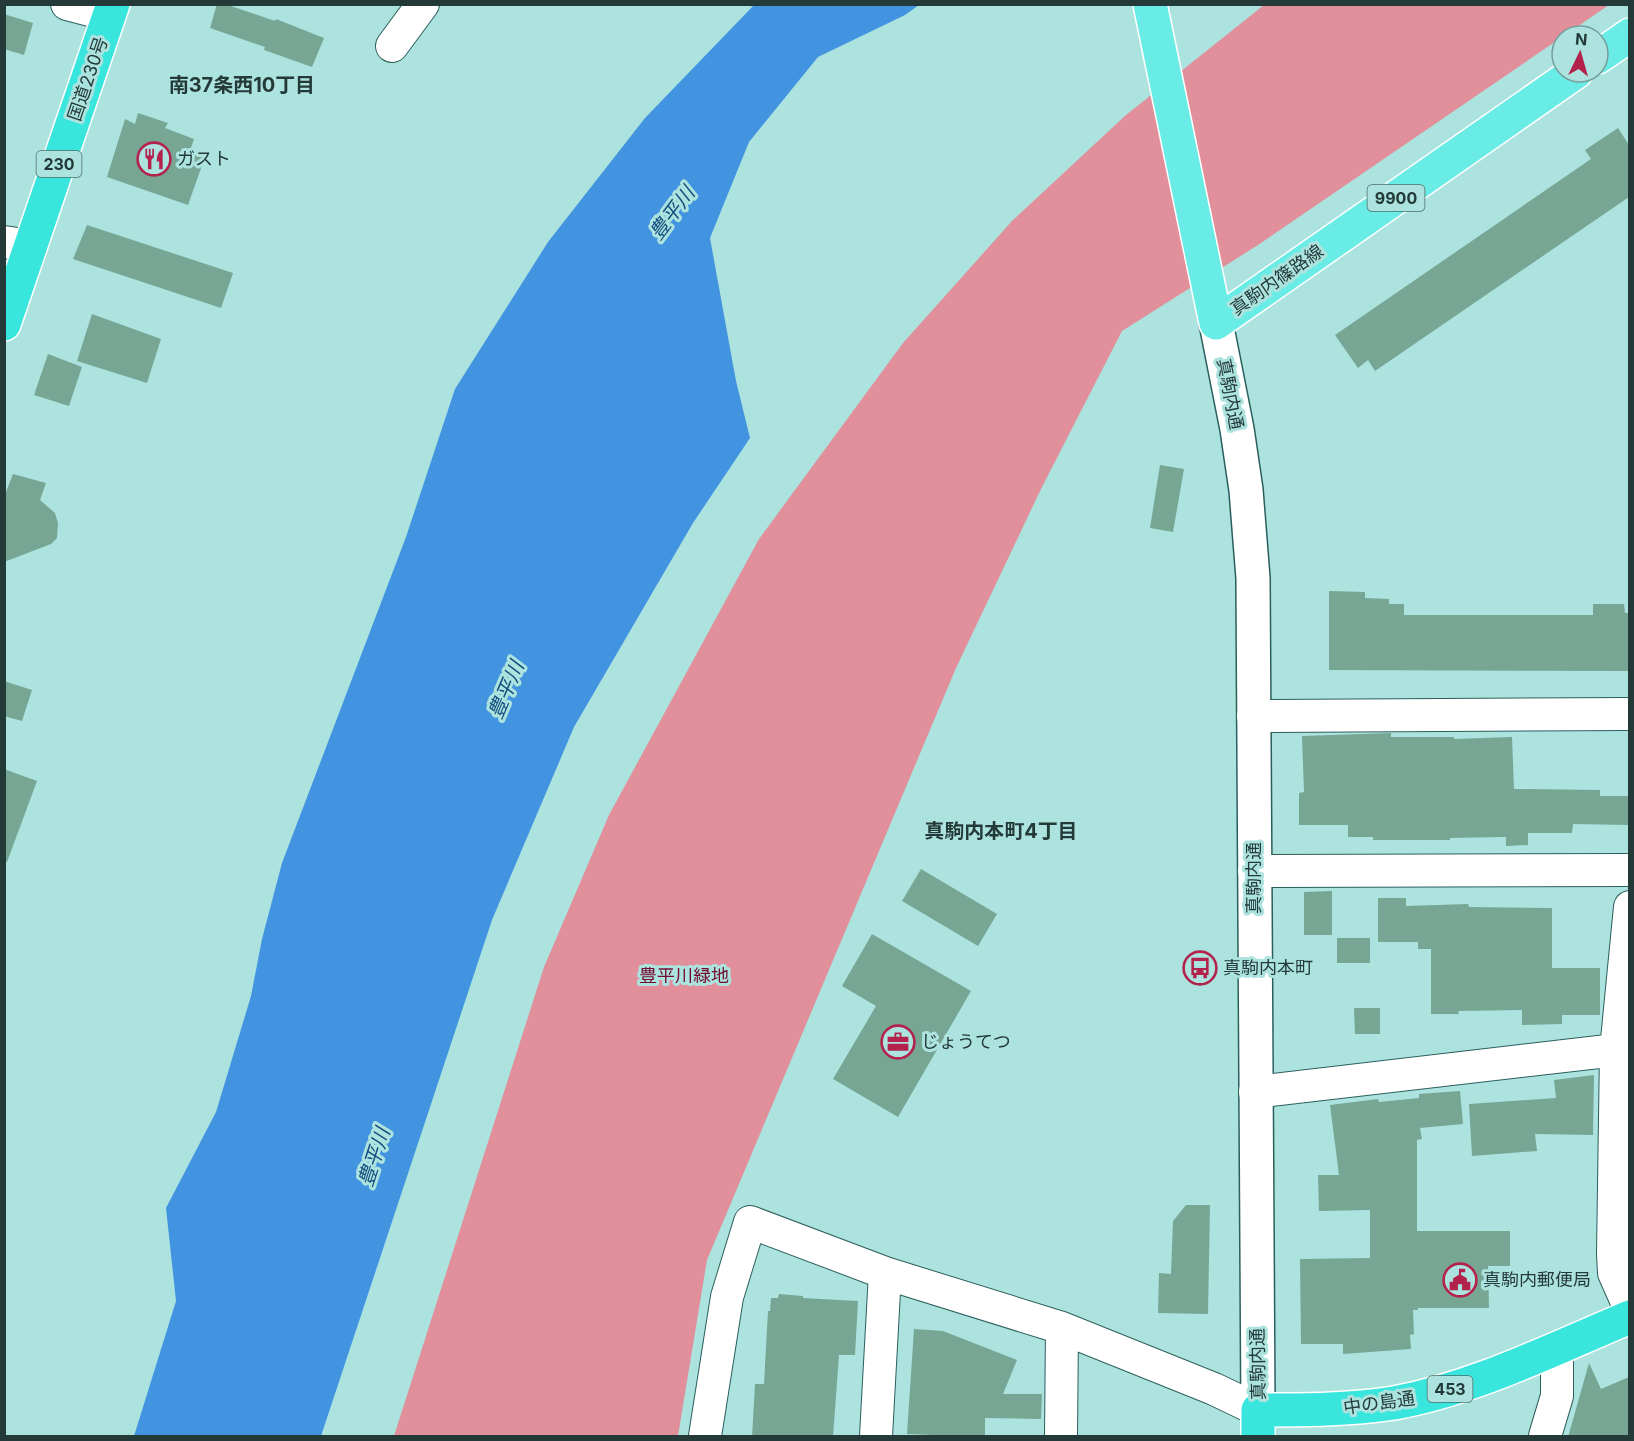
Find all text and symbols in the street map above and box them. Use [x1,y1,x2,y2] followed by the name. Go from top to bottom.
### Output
[1550,24,1610,84] north arrow
[1574,29,1588,50] text: N
[63,34,112,124] street label: 国道230号
[169,73,315,97] district label: 南37条西10丁目
[136,141,172,177] restaurant icon: ガスト
[177,148,231,169] place label: ガスト
[36,151,82,177] road number: 230
[644,180,701,244] water label: 豊平川
[1368,185,1424,211] road number: 9900
[1226,240,1327,319] street label: 真駒内篠路線
[1213,357,1248,431] street label: 真駒内通
[483,656,530,722] water label: 豊平川
[924,819,1078,843] district label: 真駒内本町4丁目
[1243,842,1264,914] street label: 真駒内通
[1182,950,1218,986] bus stop icon: 真駒内本町
[1223,957,1313,978] place label: 真駒内本町
[639,965,729,986] park label: 豊平川緑地
[880,1024,916,1060] office icon: じょうてつ
[921,1031,1011,1052] place label: じょうてつ
[353,1123,395,1189] water label: 豊平川
[1442,1262,1478,1298] public building icon: 真駒内郵便局
[1483,1269,1591,1290] place label: 真駒内郵便局
[1246,1328,1269,1400] street label: 真駒内通
[1428,1376,1472,1402] road number: 453
[1342,1387,1416,1418] street label: 中の島通

